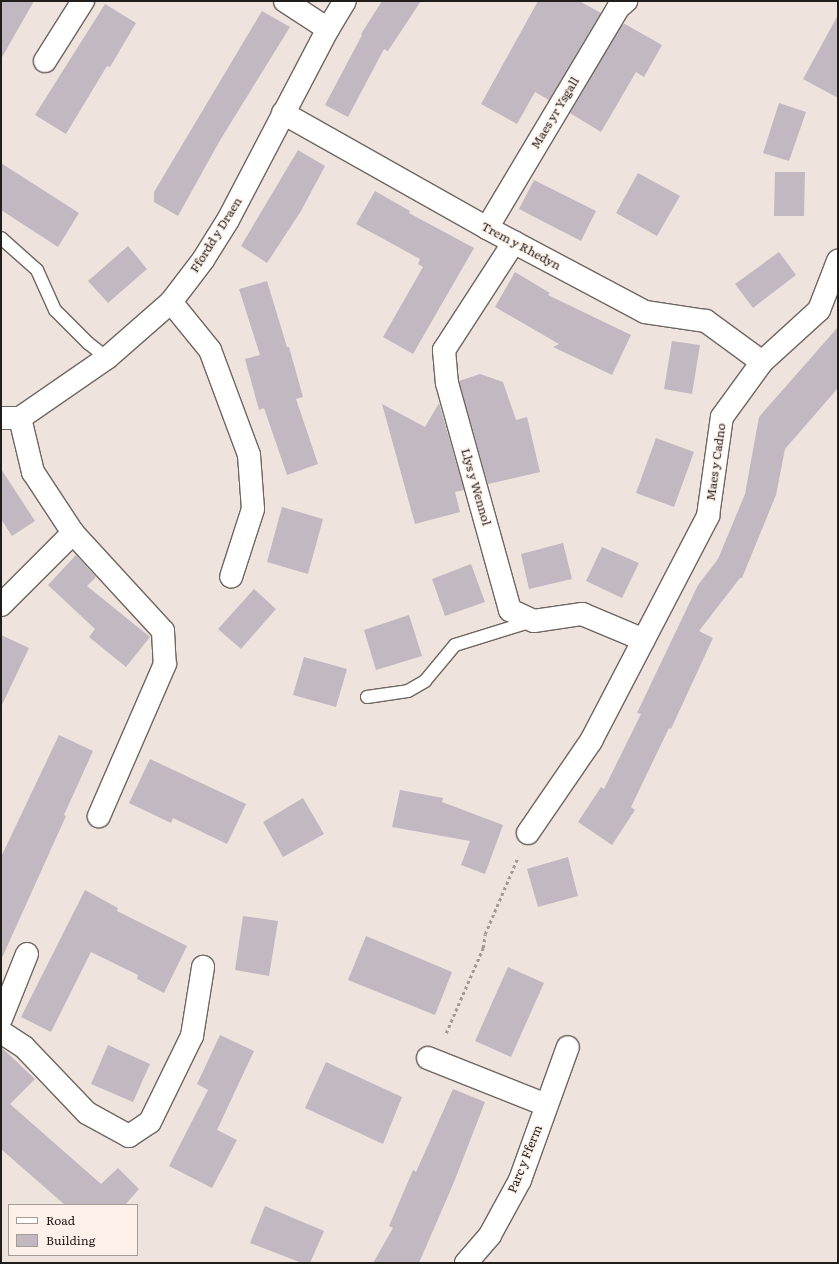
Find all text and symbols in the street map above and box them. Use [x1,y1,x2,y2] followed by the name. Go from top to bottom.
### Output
[528,74,582,152] street label: Maes yr Ysgall
[187,195,245,275] street label: Ffordd y Draen
[479,219,563,273] street label: Trem y Rhedyn
[703,422,729,502] street label: Maes y Cadno
[458,447,494,527] street label: Llys y Wennol
[505,1123,545,1195] street label: Parc y Fferm
[8,1204,138,1256] legend
[46,1211,75,1229] text: Road
[46,1231,95,1249] text: Building

